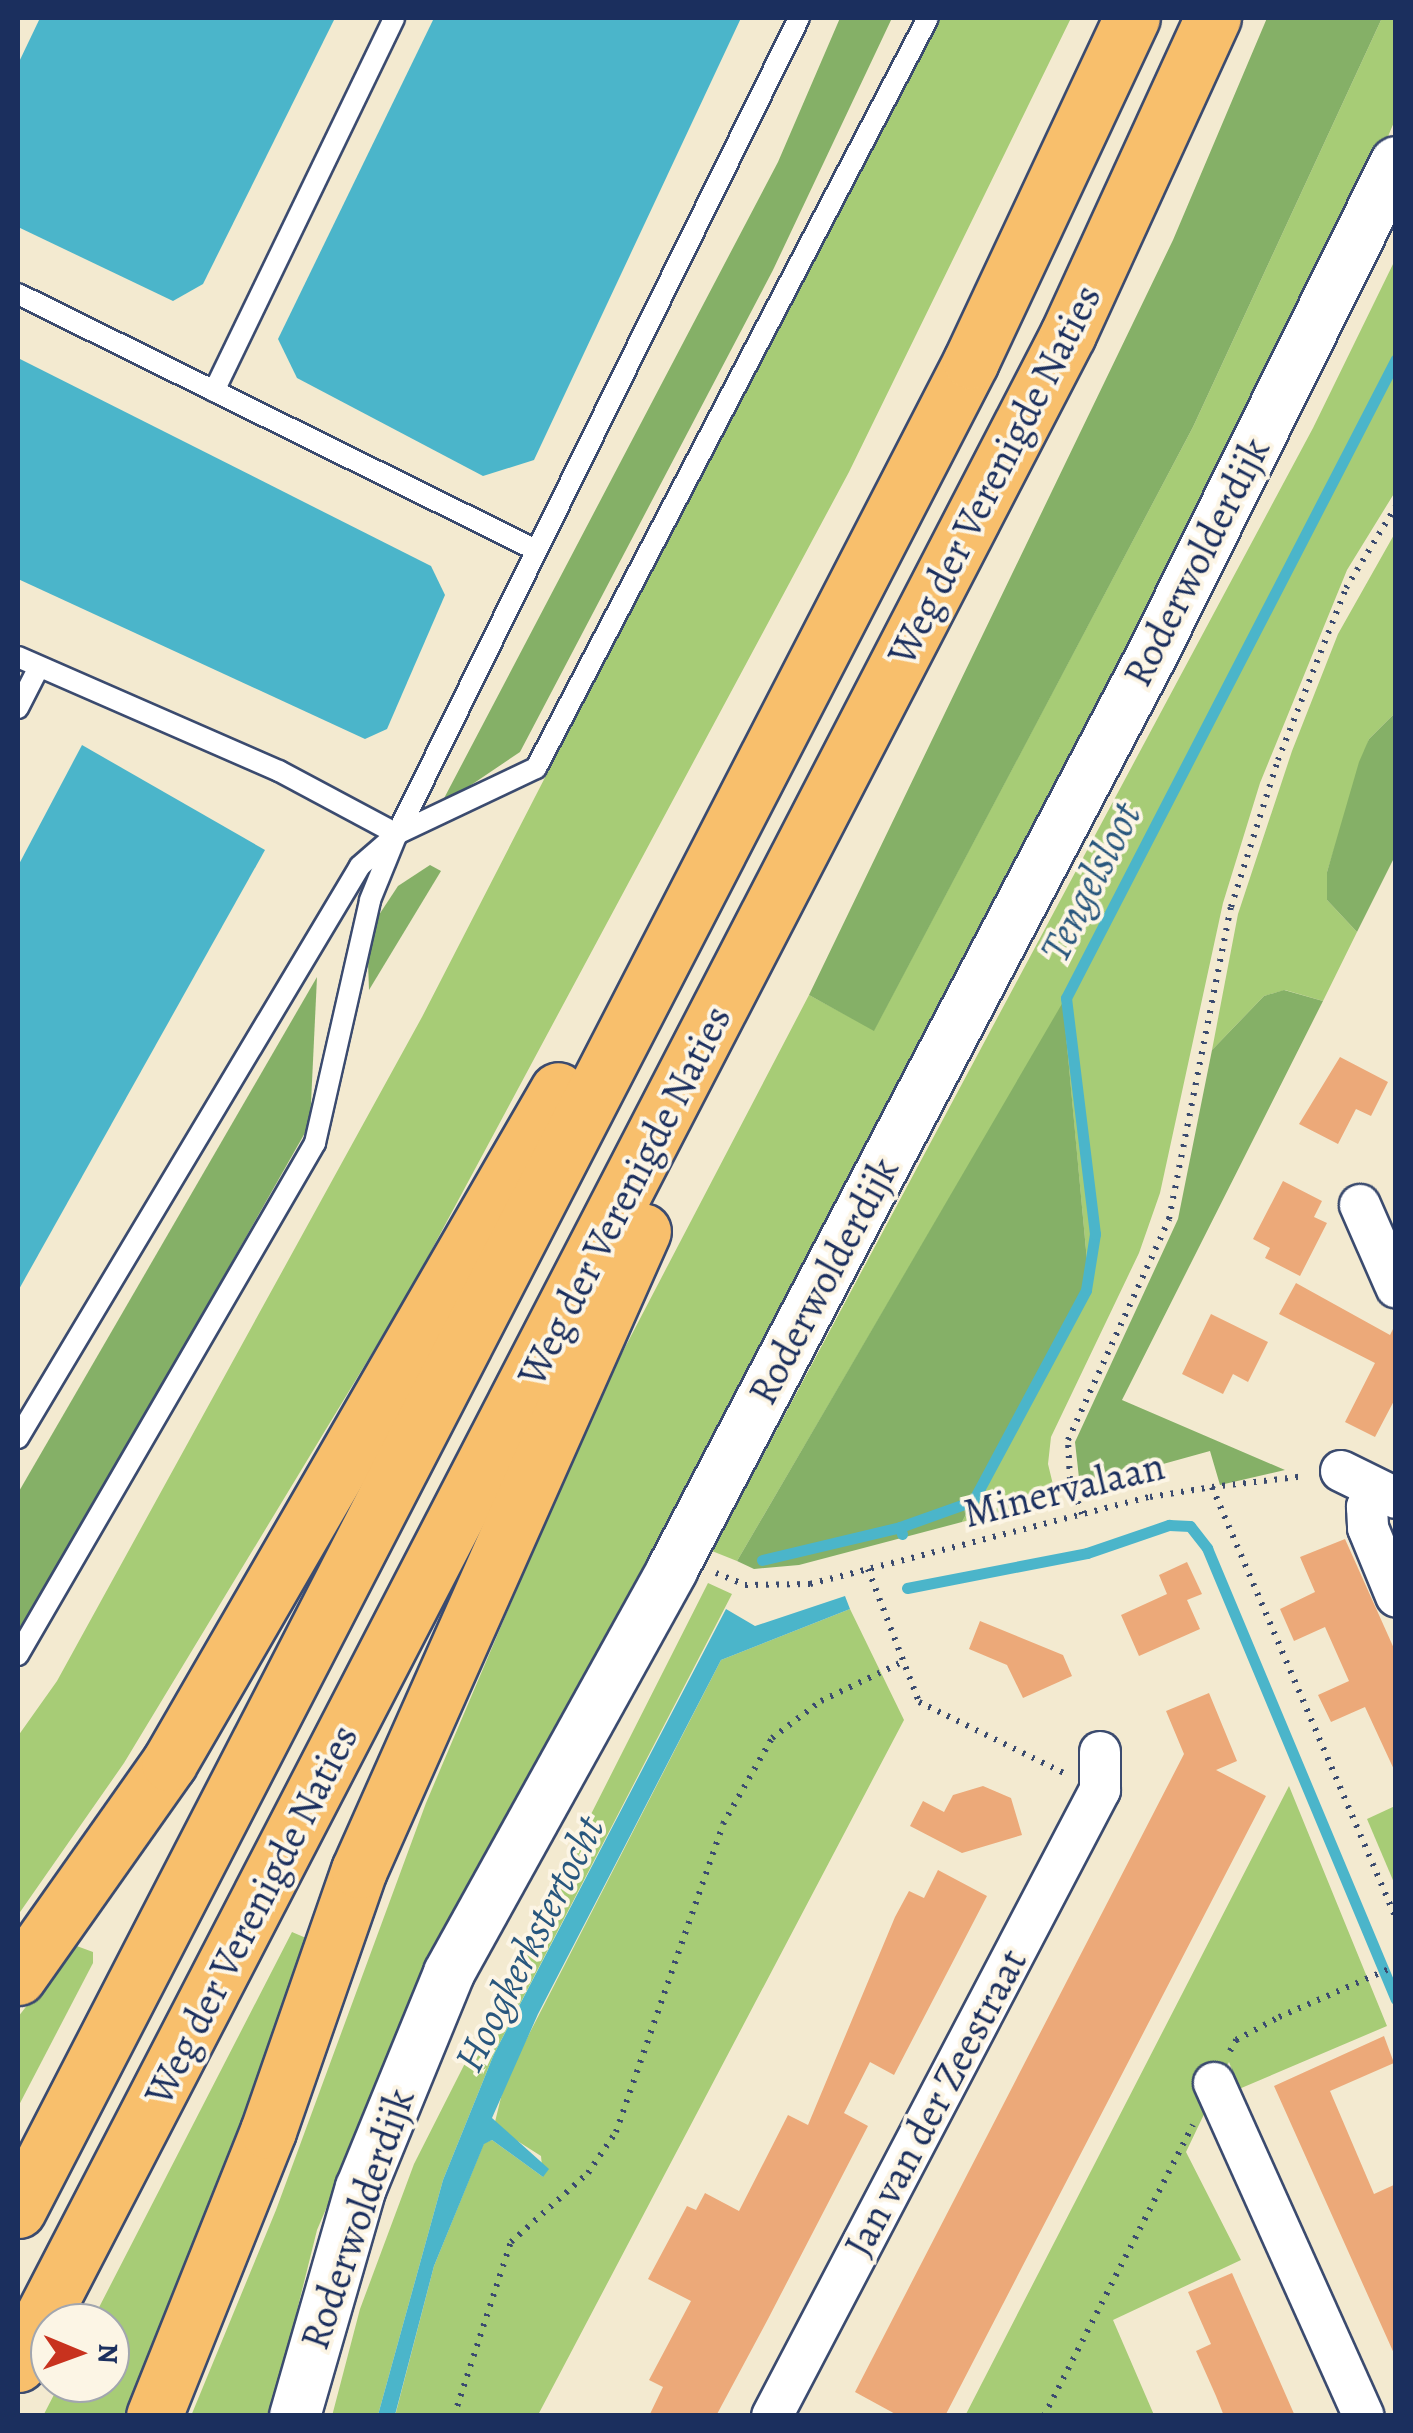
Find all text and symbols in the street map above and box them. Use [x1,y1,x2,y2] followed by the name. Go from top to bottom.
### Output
[878,277,1112,673] street label: Weg der Verenigde Naties
[1114,430,1280,694] street label: Roderwolderdijk
[1029,795,1151,969] water label: Tengelsloot
[508,998,742,1394] street label: Weg der Verenigde Naties
[739,1149,909,1413] street label: Roderwolderdijk
[959,1442,1169,1538] street label: Minervalaan
[135,1717,369,2113] street label: Weg der Verenigde Naties
[443,1808,615,2080] water label: Hoogkerkstertocht
[835,1941,1037,2265] street label: Jan van der Zeestraat
[291,2082,425,2356] street label: Roderwolderdijk
[30,2303,130,2403] north arrow
[89,2343,127,2364] text: N

